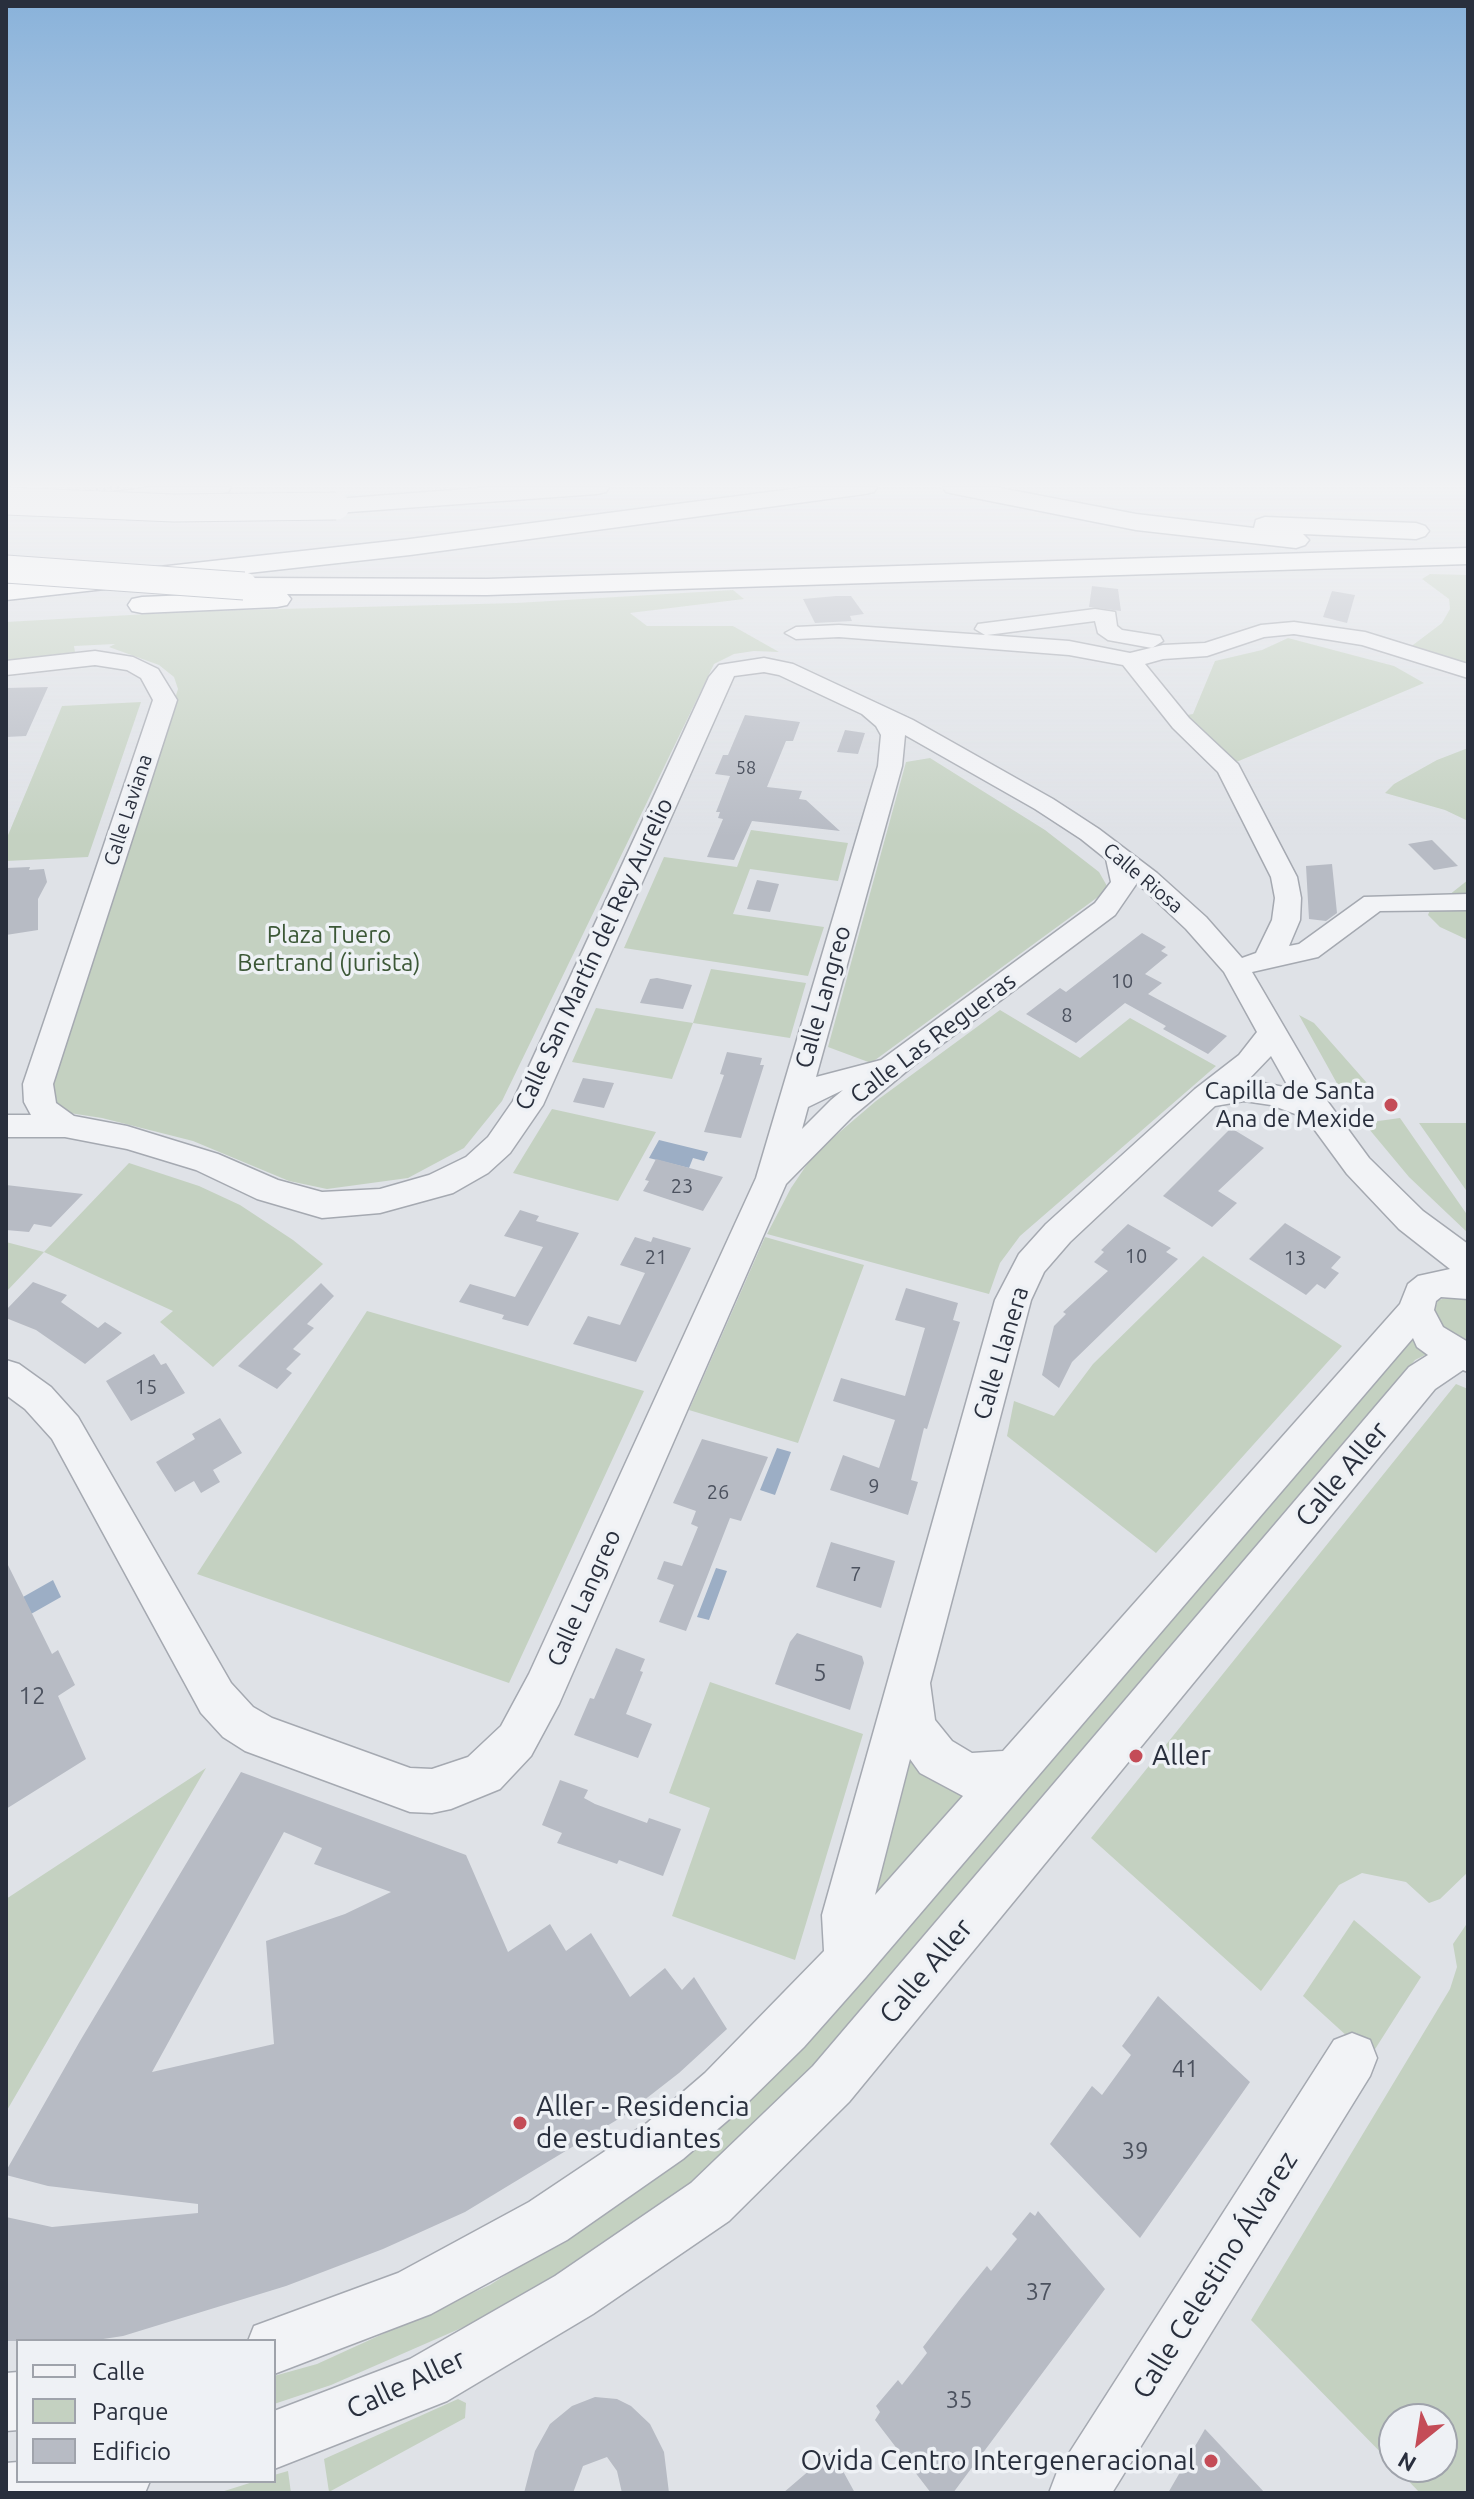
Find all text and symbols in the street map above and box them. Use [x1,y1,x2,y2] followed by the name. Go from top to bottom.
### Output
[99,751,157,869] street label: Calle Laviana
[736,757,756,779] house number: 58
[509,793,679,1115] street label: Calle San Martín del Rey Aurelio
[1098,838,1188,918] street label: Calle Riosa
[237,921,421,977] park label: Plaza Tuero Bertrand (jurista)
[789,922,857,1072] street label: Calle Langreo
[845,966,1021,1110] street label: Calle Las Regueras
[1111,969,1133,993] house number: 10
[1061,1003,1073,1027] house number: 8
[1204,1077,1375,1133] place label: Capilla de Santa Ana de Mexide
[1382,1096,1400,1114] marker: Capilla de Santa Ana de Mexide
[671,1174,693,1198] house number: 23
[1125,1244,1147,1268] house number: 10
[645,1245,667,1269] house number: 21
[1284,1246,1306,1270] house number: 13
[967,1283,1035,1423] street label: Calle Llanera
[135,1375,157,1399] house number: 15
[1288,1415,1396,1533] street label: Calle Aller
[868,1474,880,1498] house number: 9
[707,1480,729,1504] house number: 26
[541,1525,627,1671] street label: Calle Langreo
[850,1562,862,1586] house number: 7
[813,1659,827,1687] house number: 5
[18,1682,46,1710] house number: 12
[1152,1739,1211,1773] place label: Aller
[1127,1747,1145,1765] marker: Aller
[872,1912,980,2030] street label: Calle Aller
[1171,2055,1199,2083] house number: 41
[536,2090,750,2156] place label: Aller - Residencia de estudiantes
[511,2114,529,2132] marker: Aller - Residencia de estudiantes
[1121,2137,1149,2165] house number: 39
[1125,2145,1305,2405] street label: Calle Celestino Álvarez
[1025,2278,1053,2306] house number: 37
[16,2339,276,2483] legend
[341,2342,471,2426] street label: Calle Aller
[92,2358,145,2385] text: Calle
[945,2386,973,2414] house number: 35
[92,2398,169,2425] text: Parque
[1378,2403,1458,2483] north arrow
[92,2438,171,2465] text: Edificio
[801,2444,1195,2478] place label: Ovida Centro Intergeneracional
[1393,2448,1420,2477] text: N
[1202,2452,1220,2470] marker: Ovida Centro Intergeneracional

